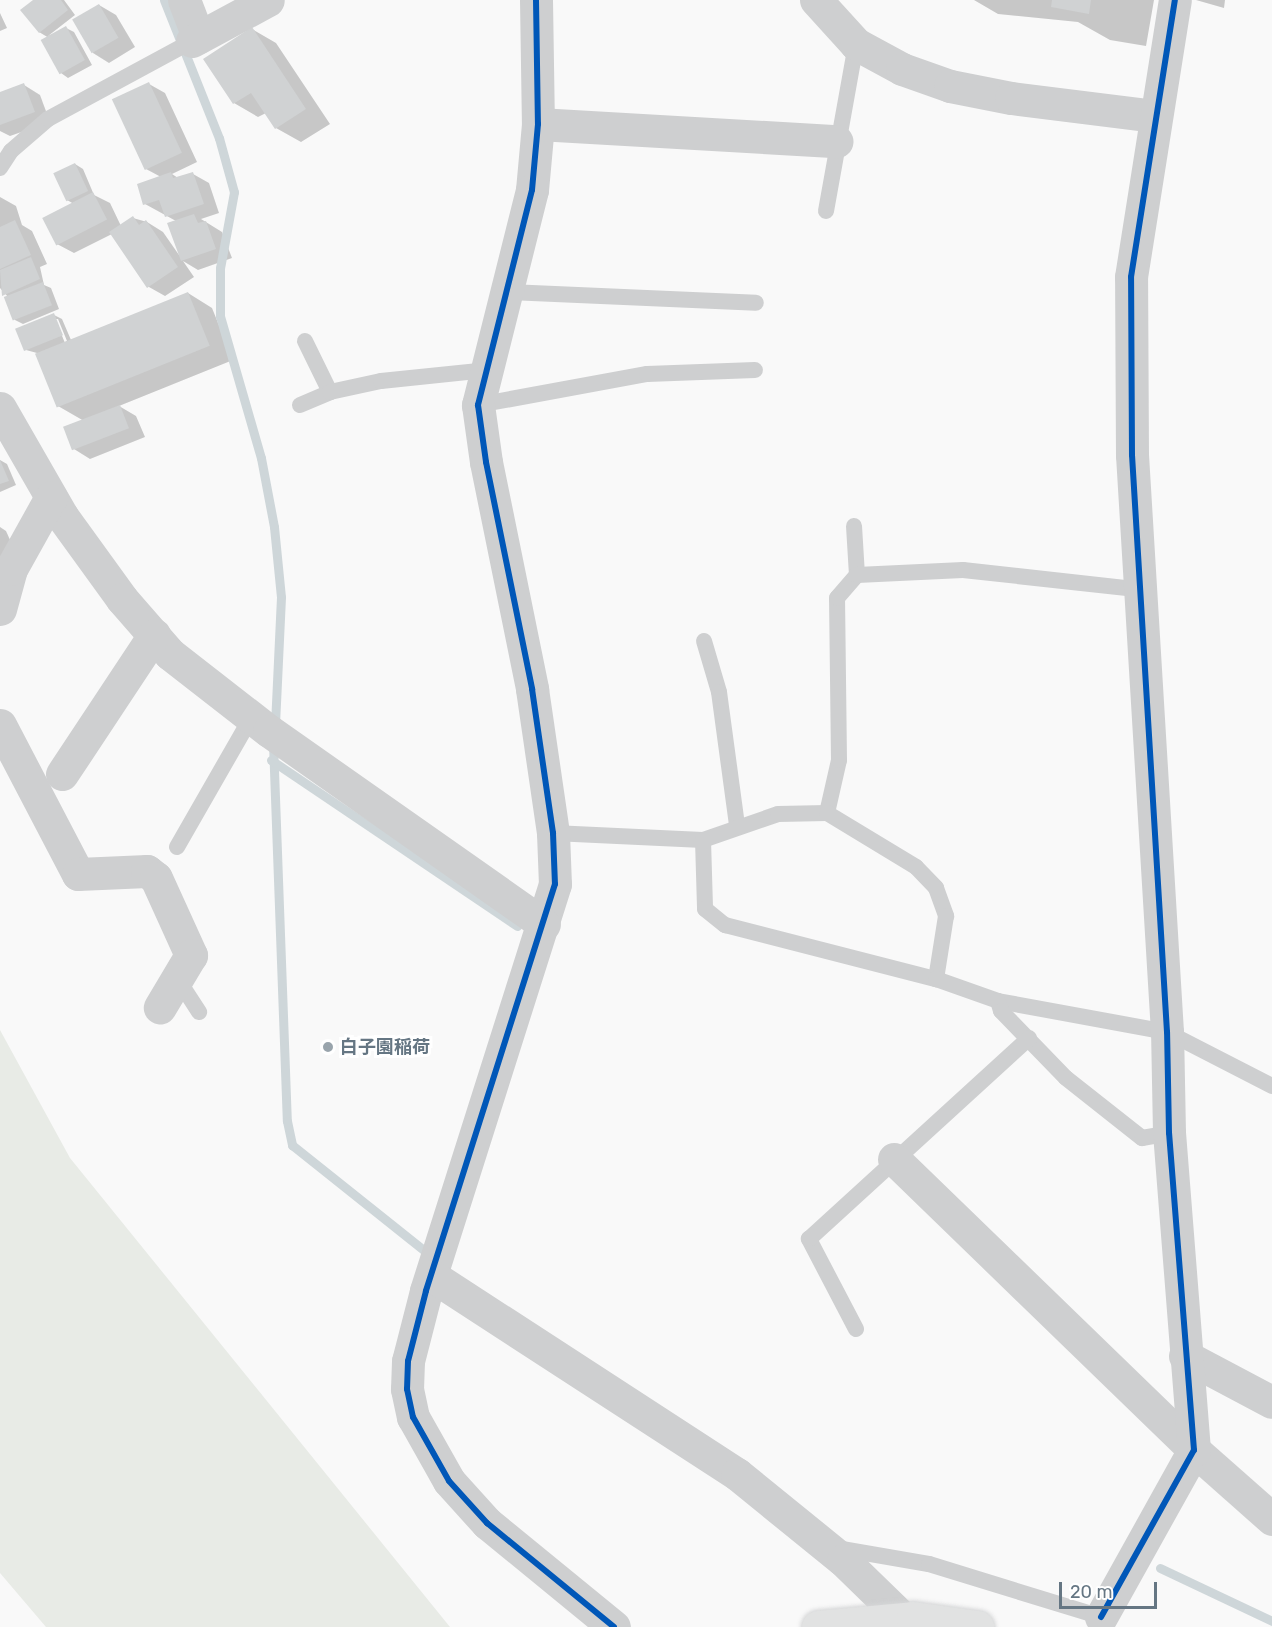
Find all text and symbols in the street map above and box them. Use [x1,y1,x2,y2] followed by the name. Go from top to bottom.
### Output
[340,1036,430,1058] place label: 白子園稲荷
[321,1040,335,1054] marker: 白子園稲荷
[1062,1570,1160,1608] scale bar
[1070,1581,1112,1603] text: 20 m

